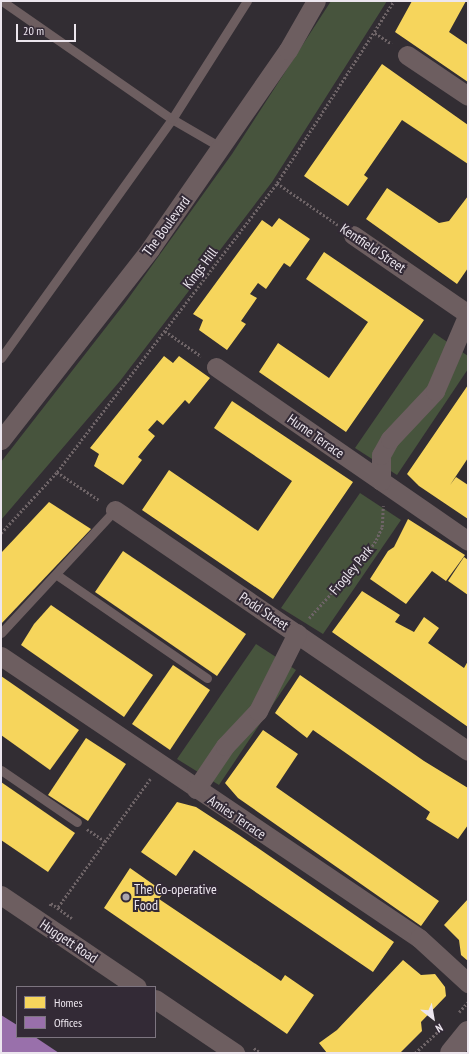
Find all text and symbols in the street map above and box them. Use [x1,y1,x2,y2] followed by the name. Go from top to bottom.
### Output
[18,16,78,42] scale bar
[23,23,44,38] text: 20 m
[139,193,193,259] street label: The Boulevard
[337,220,409,276] street label: Kentfield Street
[179,244,221,292] street label: Kings Hill
[284,410,348,462] street label: Hume Terrace
[325,542,377,598] street label: Frogley Park
[236,588,292,634] street label: Podd Street
[205,791,269,843] street label: Amies Terrace
[134,881,217,914] place label: The Co-operative Food
[121,892,131,902] marker: The Co-operative Food
[37,916,101,966] street label: Huggett Road
[16,986,156,1038] legend
[54,995,82,1010] text: Homes
[413,998,453,1038] north arrow
[54,1015,82,1030] text: Offices
[433,1021,445,1036] text: N

